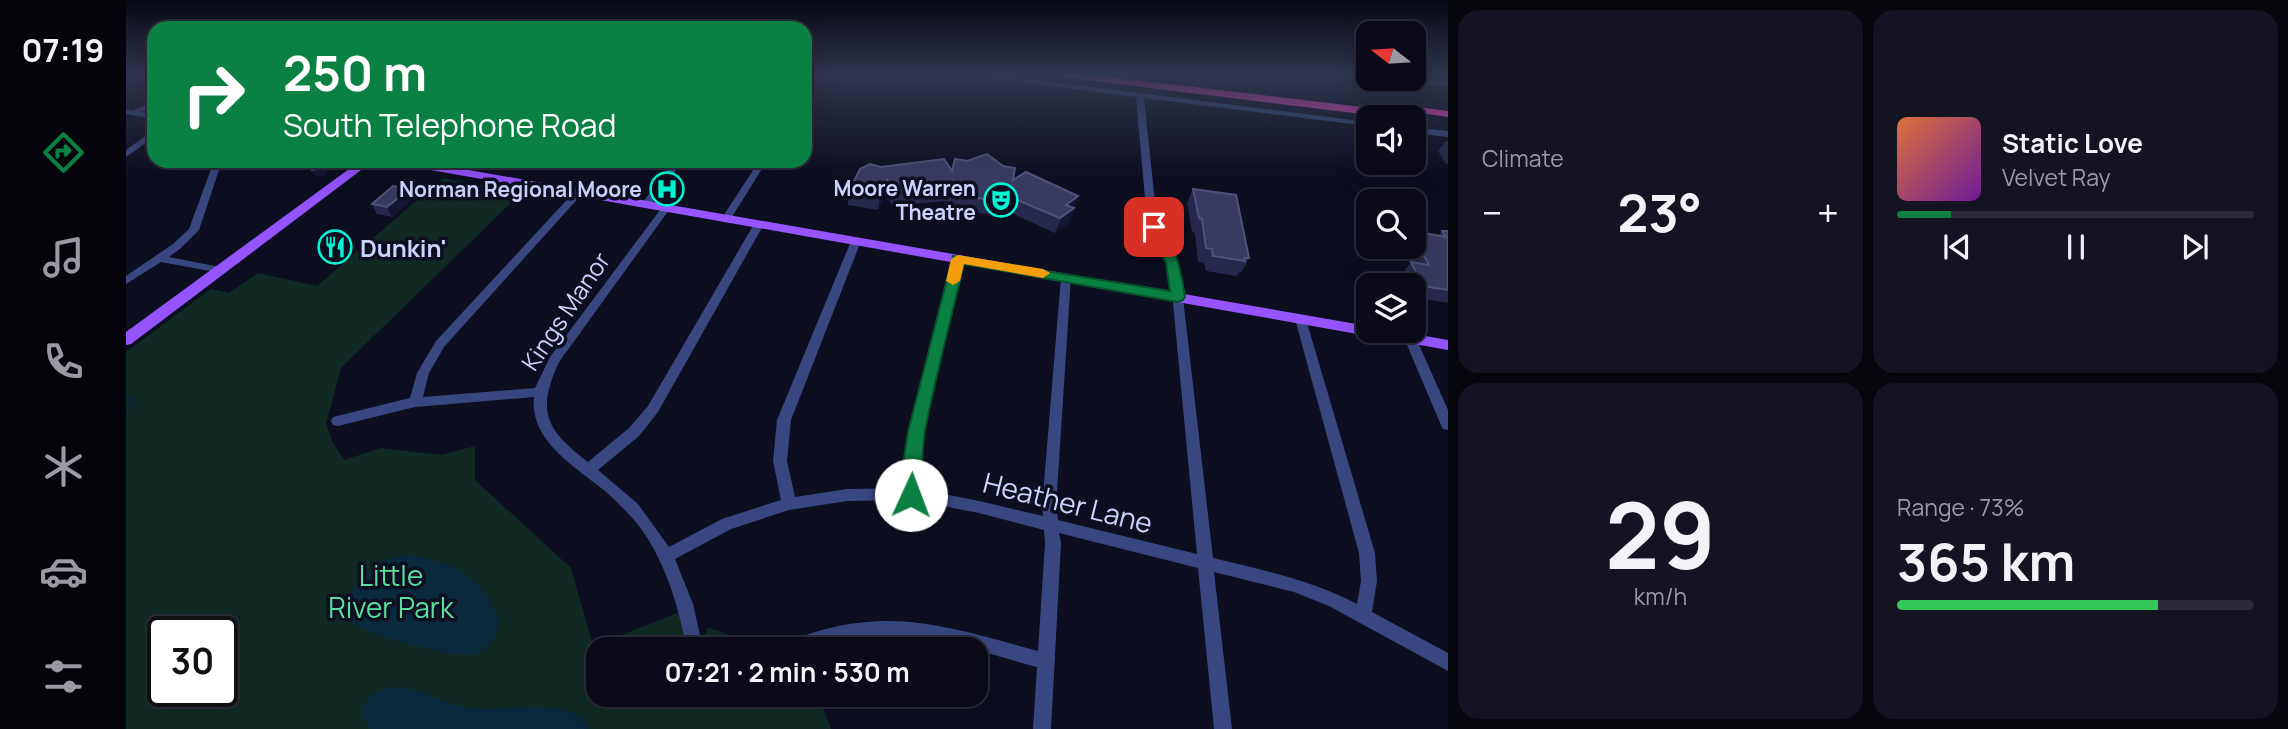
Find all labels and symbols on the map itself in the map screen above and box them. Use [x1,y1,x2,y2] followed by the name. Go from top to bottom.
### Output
[1356,21,1426,91] north arrow
[648,170,686,208] hospital icon: Norman Regional Moore
[833,174,976,226] place label: Moore Warren Theatre
[399,175,642,203] place label: Norman Regional Moore
[982,181,1020,219] theatre icon: Moore Warren Theatre
[1124,197,1184,257] pin
[316,228,354,266] restaurant icon: Dunkin'
[360,231,447,264] place label: Dunkin'
[513,245,617,377] street label: Kings Manor
[874,458,948,532] position arrow
[979,463,1157,541] street label: Heather Lane
[328,556,455,626] park label: Little River Park
[147,616,238,707] speed limit sign: 30

